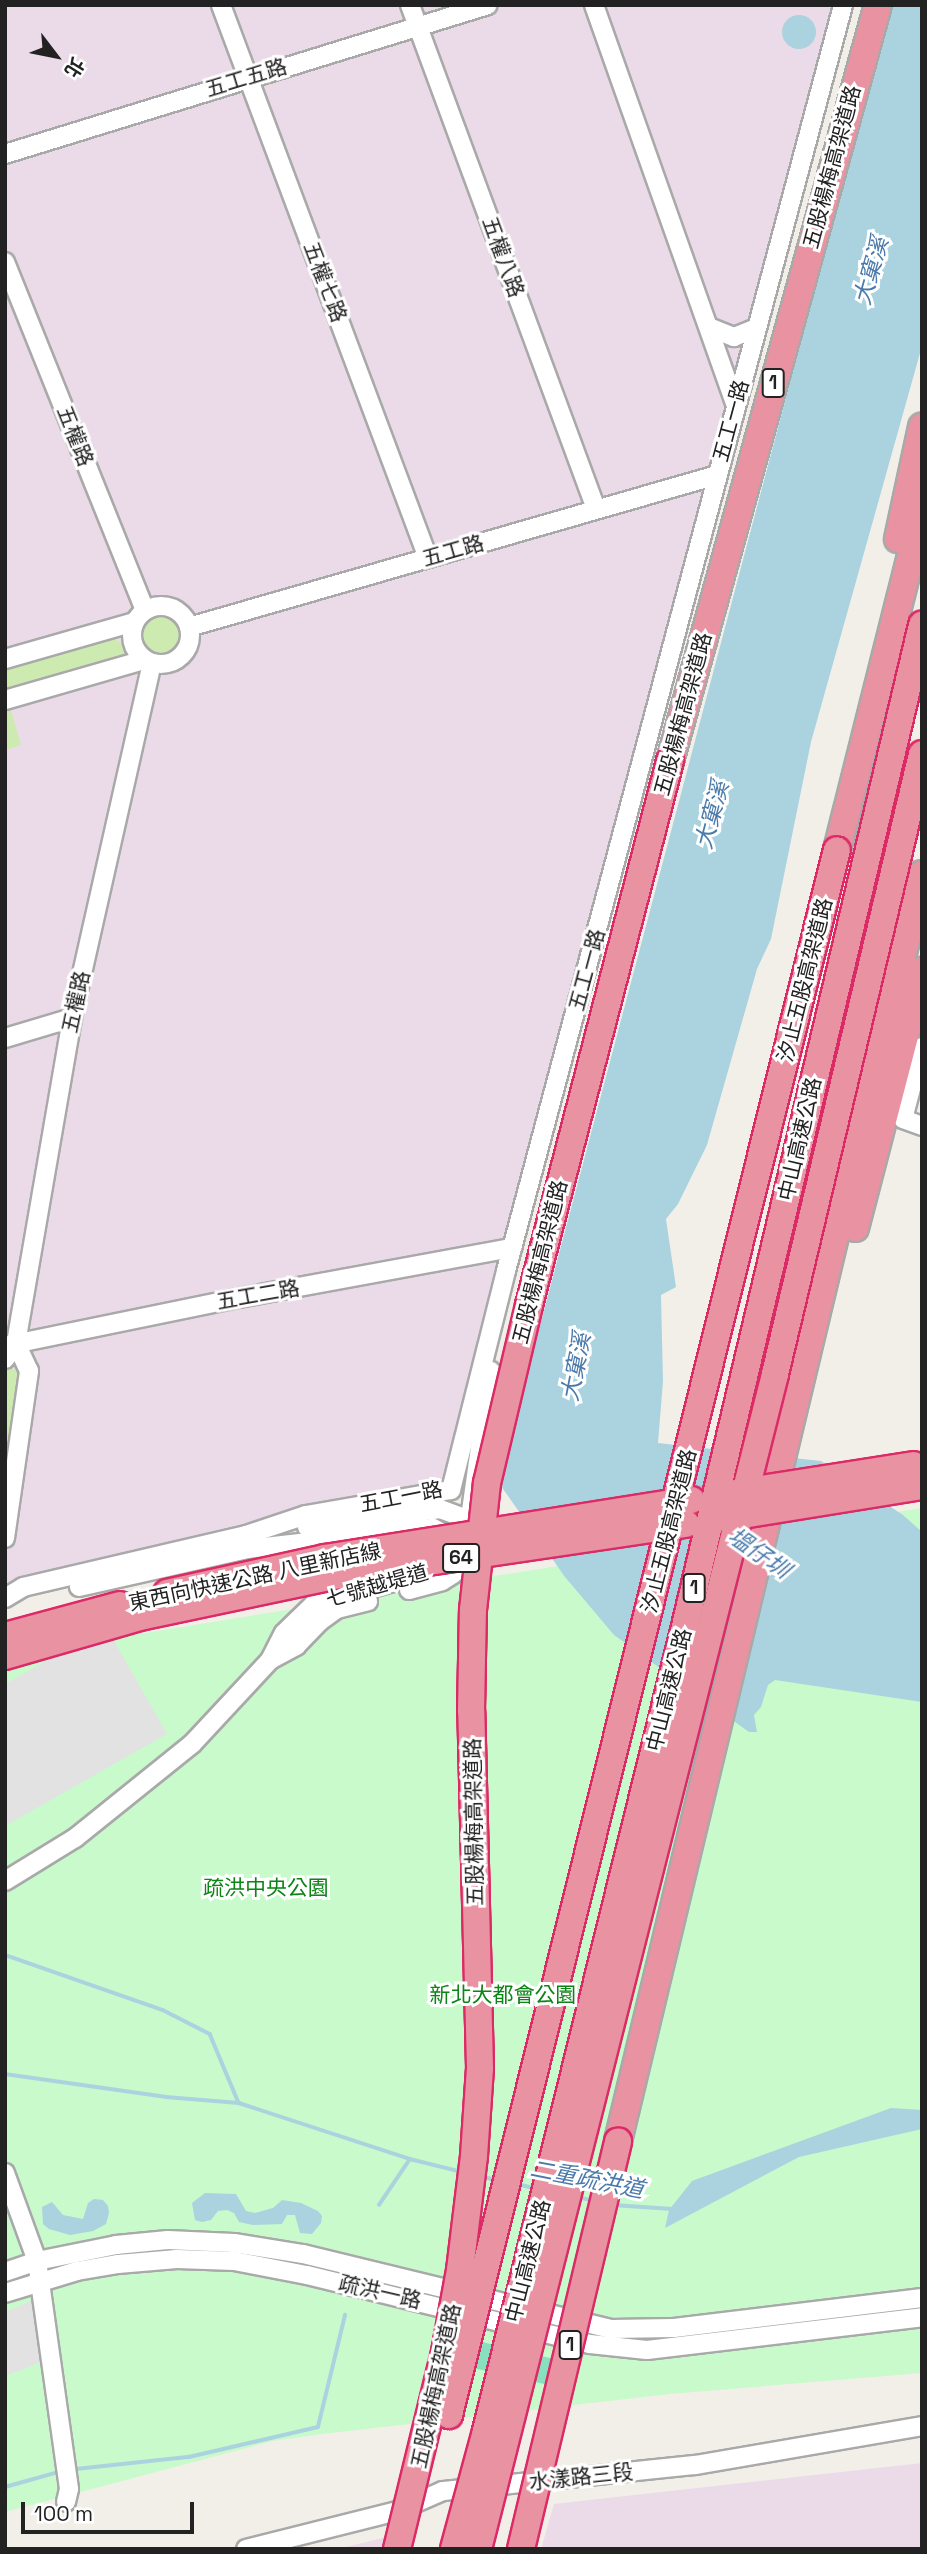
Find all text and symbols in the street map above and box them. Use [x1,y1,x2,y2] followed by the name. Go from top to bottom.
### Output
[21,21,91,91] north arrow
[59,53,90,82] text: 北
[202,54,290,102] street label: 五工五路
[798,83,866,251] street label: 五股楊梅高架道路
[477,213,529,301] street label: 五權八路
[848,234,894,308] water label: 大窠溪
[298,238,352,326] street label: 五權七路
[761,368,785,398] road number: 1
[708,377,754,465] street label: 五工一路
[52,402,98,470] street label: 五權路
[419,530,487,572] street label: 五工路
[649,630,717,798] street label: 五股楊梅高架道路
[690,778,734,852] water label: 大窠溪
[772,895,838,1065] street label: 汐止五股高架道路
[564,926,610,1014] street label: 五工一路
[57,969,95,1035] street label: 五權路
[774,1075,826,1203] street label: 中山高速公路
[507,1177,573,1347] street label: 五股楊梅高架道路
[214,1275,302,1315] street label: 五工二路
[556,1331,596,1403] water label: 大窠溪
[636,1446,702,1616] street label: 汐止五股高架道路
[357,1477,445,1517] street label: 五工一路
[723,1522,795,1584] water label: 塭仔圳
[126,1538,384,1616] street label: 東西向快速公路 八里新店線
[442,1542,480,1574] road number: 64
[323,1559,431,1613] street label: 七號越堤道
[682,1572,706,1604] road number: 1
[642,1626,696,1754] street label: 中山高速公路
[460,1738,488,1906] street label: 五股楊梅高架道路
[203,1875,329,1901] park label: 疏洪中央公園
[430,1982,576,2008] park label: 新北大都會公園
[528,2154,646,2204] water label: 二重疏洪道
[501,2197,555,2325] street label: 中山高速公路
[336,2270,424,2314] street label: 疏洪一路
[406,2301,466,2471] street label: 五股楊梅高架道路
[558,2330,582,2360] road number: 1
[527,2459,635,2495] street label: 水漾路三段
[24,2488,198,2532] scale bar
[34,2500,93,2527] text: 100 m

